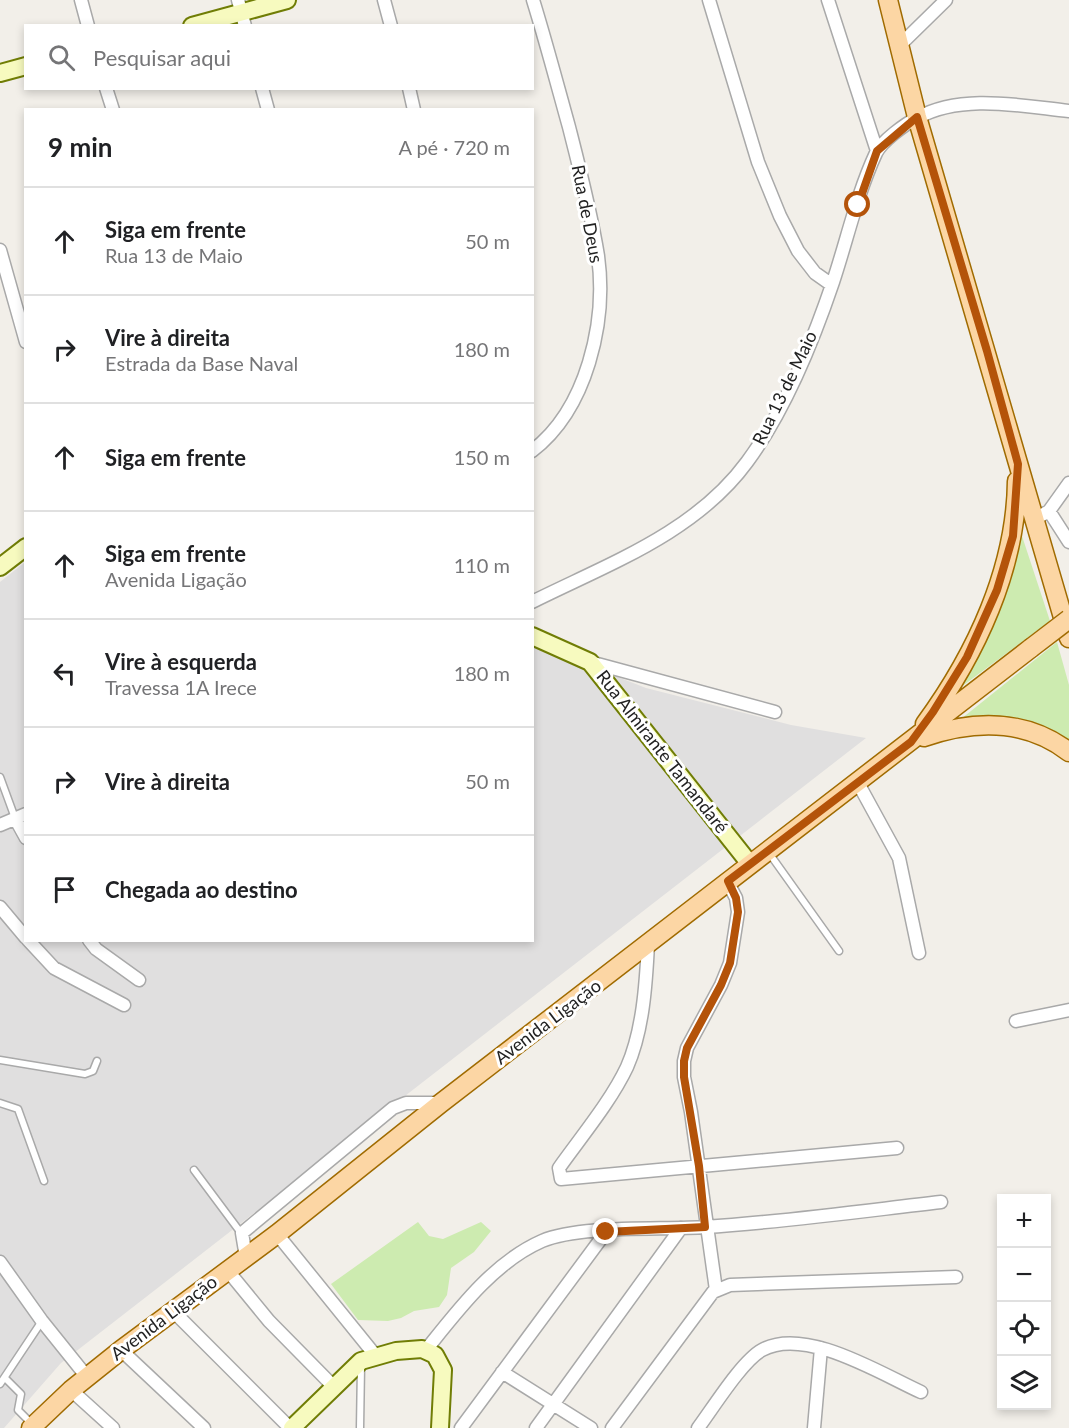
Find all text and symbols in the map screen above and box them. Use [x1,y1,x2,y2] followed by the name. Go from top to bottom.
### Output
[24,24,534,90] search box
[45,41,78,74] icon: search
[93,44,231,71] text: Pesquisar aqui
[48,131,112,163] text: 9 min
[398,135,510,159] text: A pé · 720 m
[568,163,608,265] street label: Rua de Deus
[844,191,870,217] route start
[105,216,246,243] text: Siga em frente
[48,225,81,258] icon: ahead
[465,229,510,253] text: 50 m
[105,243,243,267] text: Rua 13 de Maio
[105,324,230,351] text: Vire à direita
[747,327,821,448] street label: Rua 13 de Maio
[48,333,81,366] icon: right
[454,337,510,361] text: 180 m
[105,351,298,375] text: Estrada da Base Naval
[48,441,81,474] icon: ahead
[105,444,246,471] text: Siga em frente
[454,445,510,469] text: 150 m
[105,540,246,567] text: Siga em frente
[48,549,81,582] icon: ahead
[454,553,510,577] text: 110 m
[105,567,247,591] text: Avenida Ligação
[105,648,257,675] text: Vire à esquerda
[48,657,81,690] icon: left
[454,661,510,685] text: 180 m
[592,666,733,837] street label: Rua Almirante Tamandaré
[105,675,257,699] text: Travessa 1A Irece
[48,765,81,798] icon: right
[105,768,230,795] text: Vire à direita
[465,769,510,793] text: 50 m
[48,873,81,906] icon: arrive
[105,876,298,903] text: Chegada ao destino
[490,974,605,1068] street label: Avenida Ligação
[997,1194,1051,1410] map controls
[997,1194,1051,1248] button: +
[592,1218,618,1244] route end
[997,1248,1051,1302] button: −
[106,1270,221,1364] street label: Avenida Ligação
[997,1302,1051,1356] button: locate
[997,1356,1051,1410] button: layers

